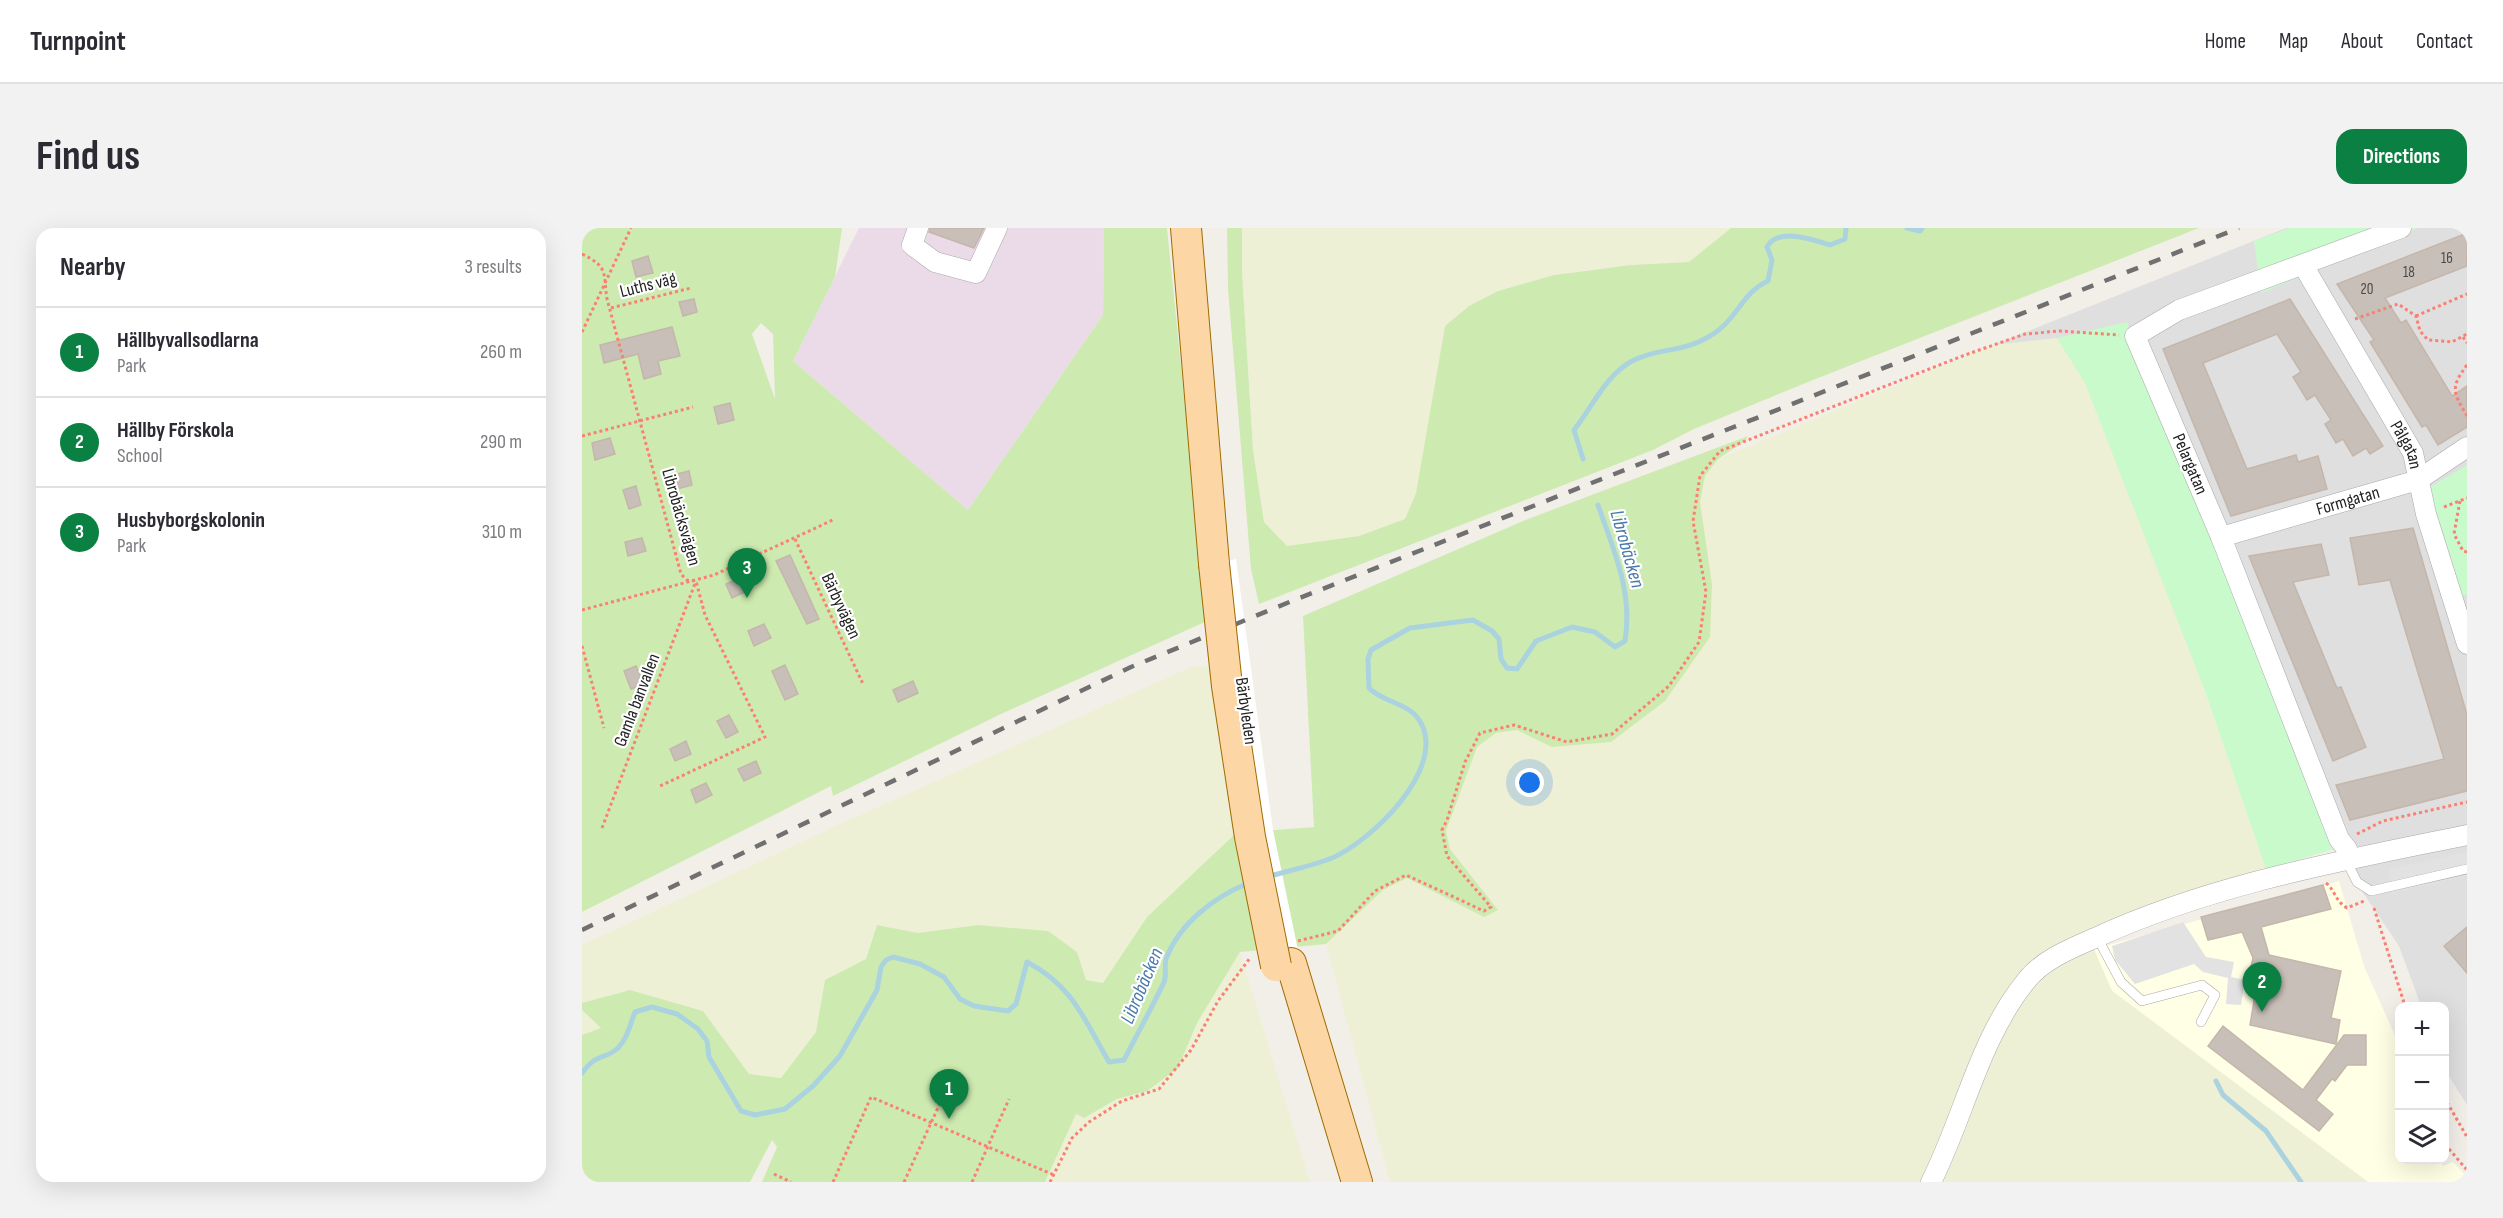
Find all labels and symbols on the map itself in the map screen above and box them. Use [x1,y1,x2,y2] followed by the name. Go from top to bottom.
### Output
[2441,249,2453,268] house number: 16
[2403,263,2415,282] house number: 18
[618,268,678,302] street label: Luths väg
[2361,280,2373,299] house number: 20
[2386,417,2427,471] street label: Pålgatan
[2168,431,2212,497] street label: Pelargatan
[657,466,705,568] street label: Librobäcksvägen
[2314,481,2382,519] street label: Formgatan
[1604,507,1650,591] water label: Librobäcken
[728,548,766,598] pin: 3
[817,570,865,642] street label: Bärbyvägen
[610,651,664,749] street label: Gamla banvallen
[1231,676,1261,746] street label: Bärbyleden
[1515,768,1544,797] your location
[1115,945,1169,1027] water label: Librobäcken
[2242,962,2282,1012] pin: 2
[930,1070,968,1119] pin: 1

